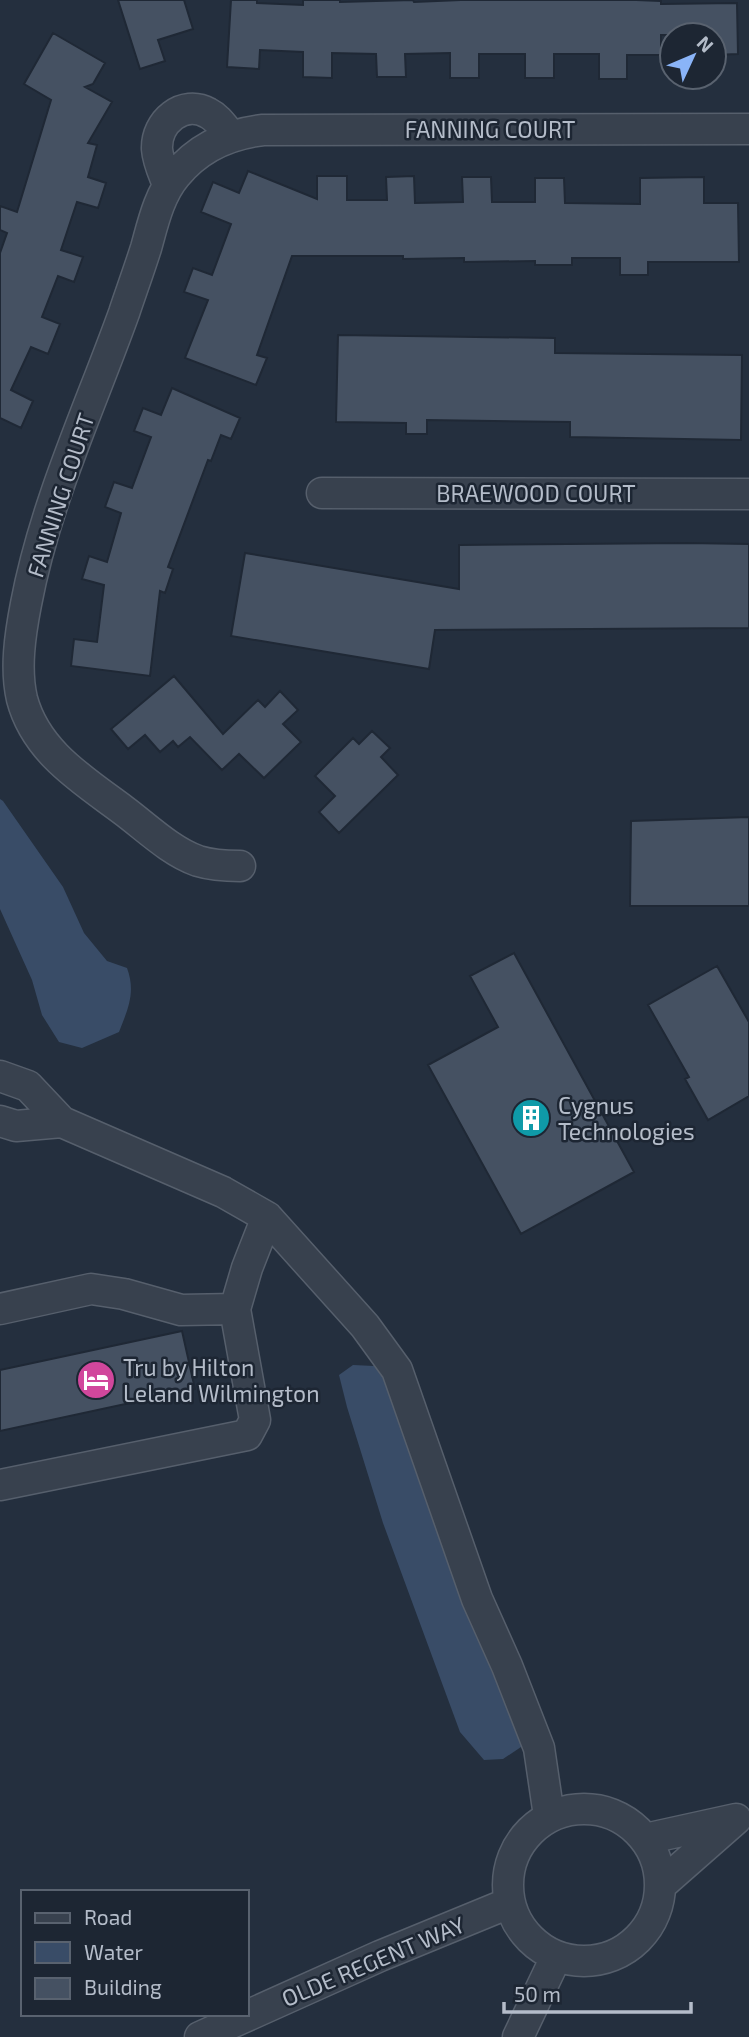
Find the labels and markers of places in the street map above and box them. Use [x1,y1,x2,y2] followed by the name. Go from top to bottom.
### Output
[558,1091,695,1145] place label: Cygnus Technologies
[510,1097,552,1139] building icon: Cygnus Technologies
[123,1353,320,1407] place label: Tru by Hilton Leland Wilmington
[75,1359,117,1401] hotel icon: Tru by Hilton Leland Wilmington

